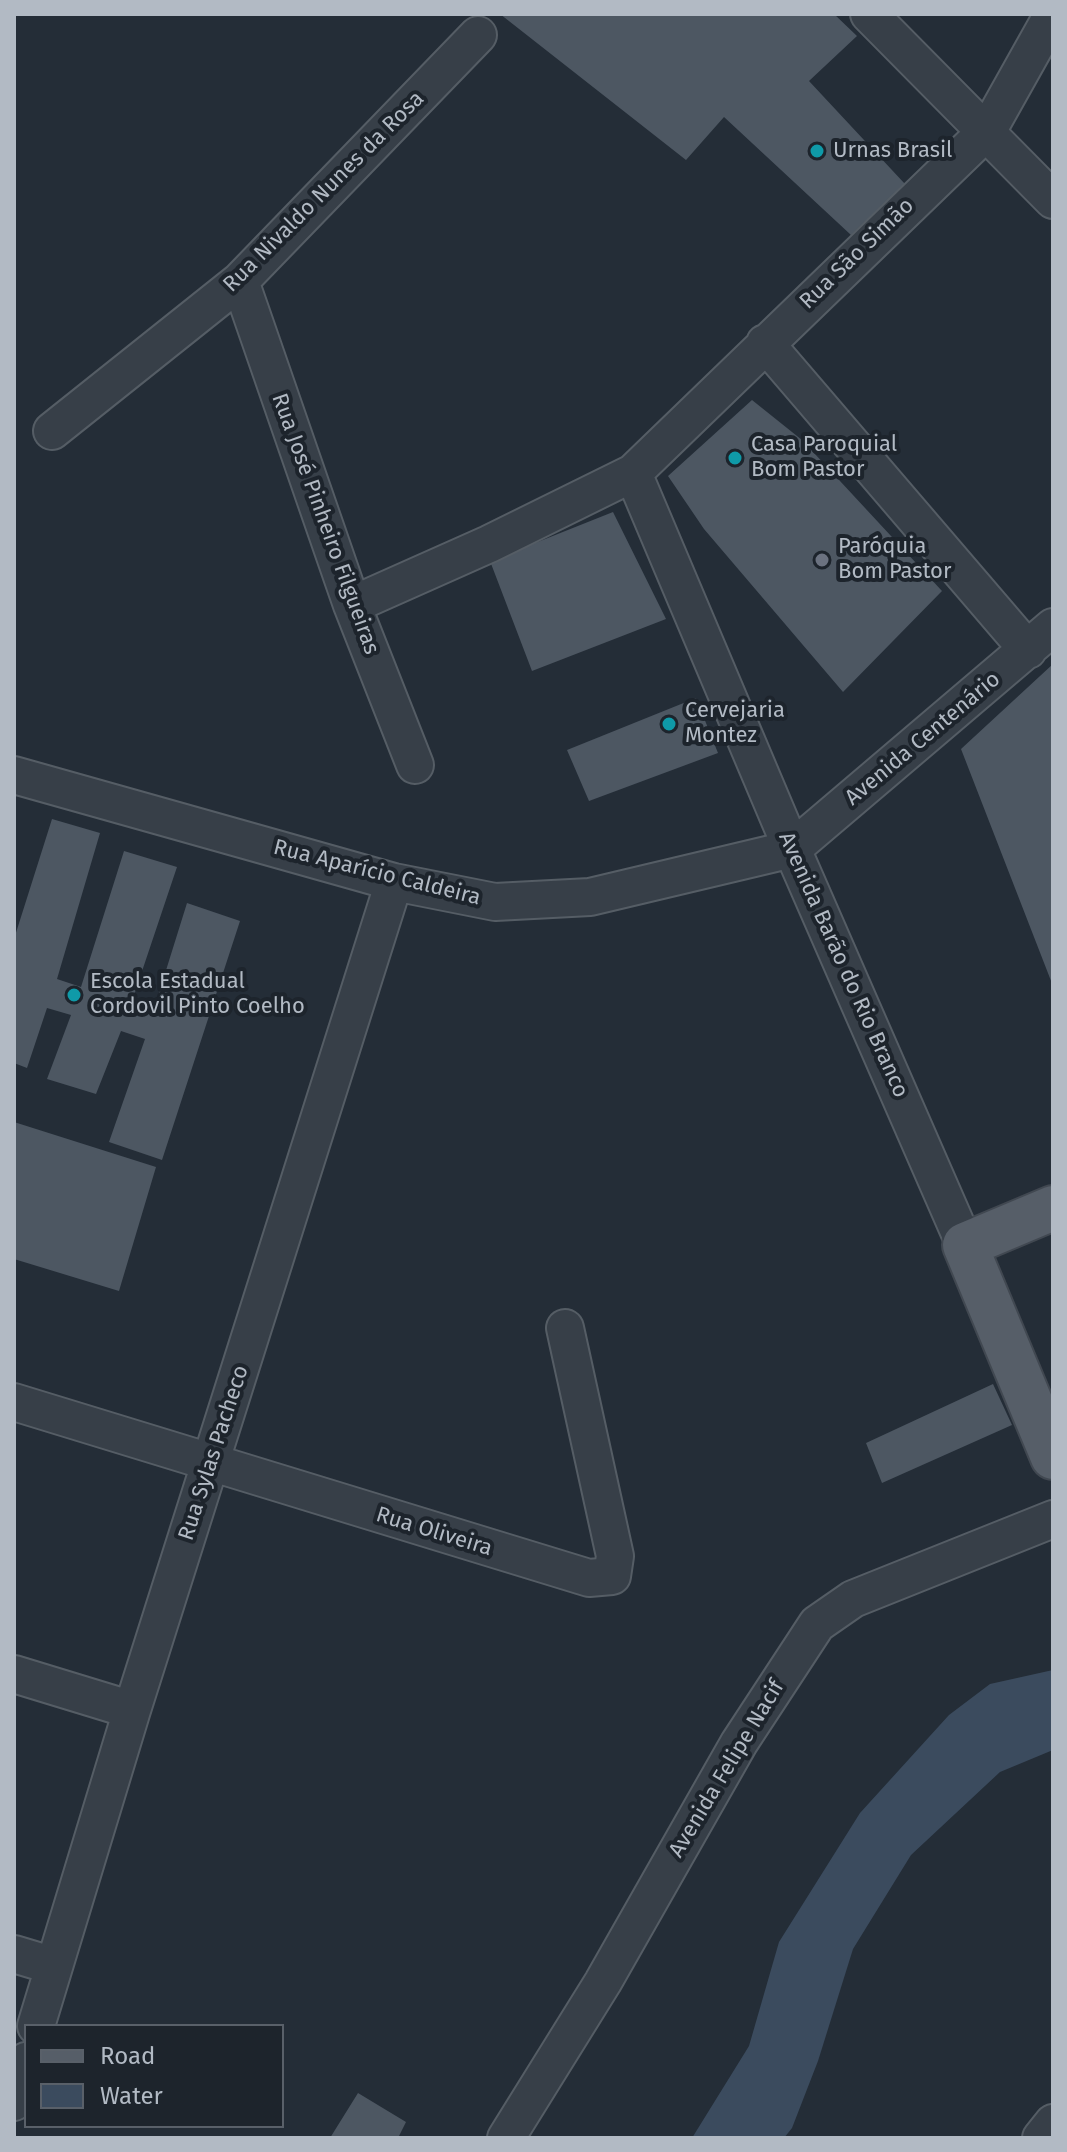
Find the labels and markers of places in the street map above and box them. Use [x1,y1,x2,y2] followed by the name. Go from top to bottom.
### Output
[833,138,953,164] place label: Urnas Brasil
[808,142,826,160] marker: Urnas Brasil
[751,432,897,484] place label: Casa Paroquial Bom Pastor
[726,449,744,467] marker: Casa Paroquial Bom Pastor
[838,534,951,586] place label: Paróquia Bom Pastor
[813,551,831,569] marker: Paróquia Bom Pastor
[685,698,785,750] place label: Cervejaria Montez
[660,715,678,733] marker: Cervejaria Montez
[90,969,305,1020] place label: Escola Estadual Cordovil Pinto Coelho
[65,986,83,1004] marker: Escola Estadual Cordovil Pinto Coelho

